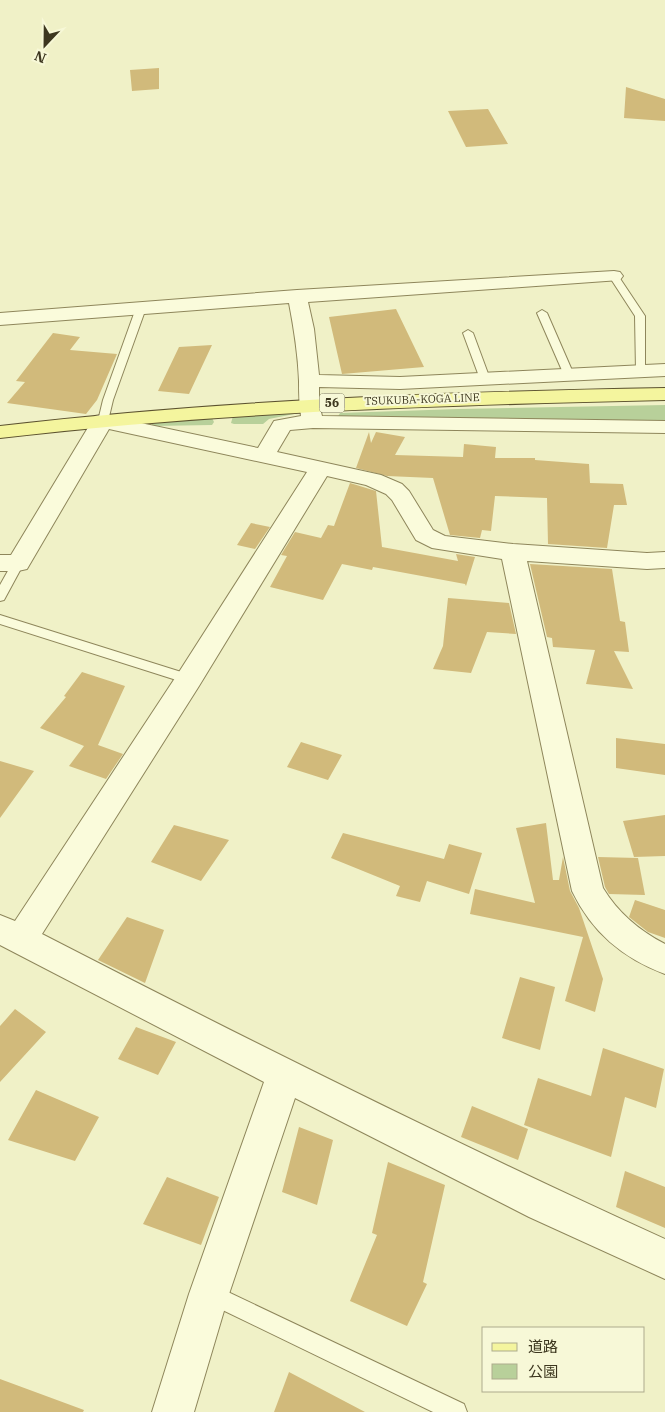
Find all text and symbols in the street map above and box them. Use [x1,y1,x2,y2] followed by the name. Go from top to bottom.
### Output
[20,20,70,70] north arrow
[32,47,49,67] text: N
[364,390,480,408] street label: TSUKUBA-KOGA LINE
[320,393,344,412] road number: 56
[482,1327,645,1392] legend
[528,1337,558,1356] text: 道路
[528,1362,558,1381] text: 公園

